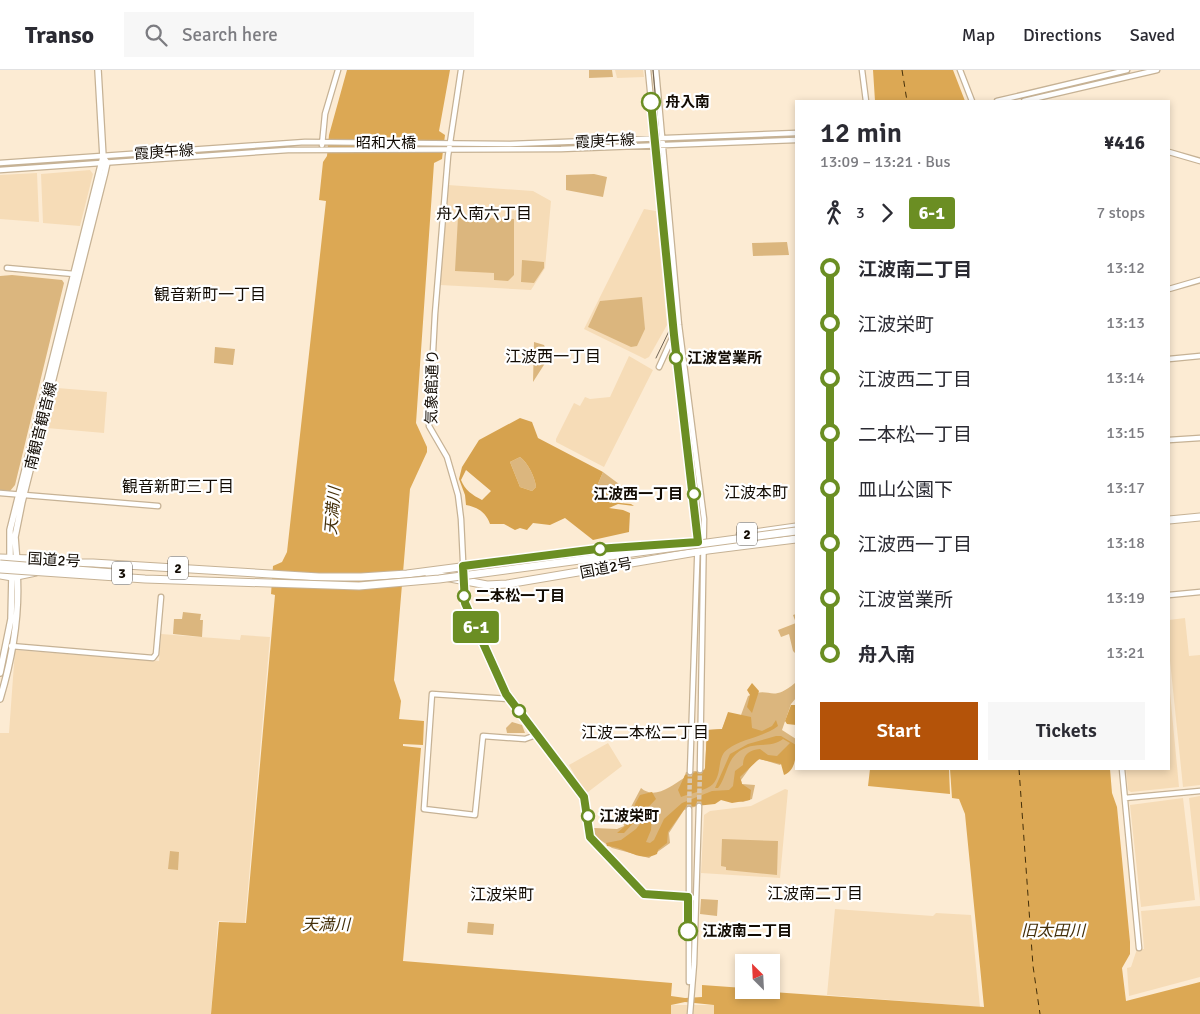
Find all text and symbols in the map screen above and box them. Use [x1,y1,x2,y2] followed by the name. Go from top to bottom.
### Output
[124,12,474,57] search box
[25,20,94,50] text: Transo
[142,21,170,49] icon: search
[182,23,278,47] text: Search here
[962,24,995,46] text: Map
[1023,24,1102,46] text: Directions
[1130,24,1175,46] text: Saved
[641,92,661,112] marker: 舟入南
[665,93,710,111] place label: 舟入南
[820,116,902,150] text: 12 min
[575,130,635,152] street label: 霞庚午線
[1104,131,1145,155] text: ¥416
[356,134,416,152] street label: 昭和大橋
[133,141,195,163] street label: 霞庚午線
[820,152,951,172] text: 13:09 – 13:21 · Bus
[820,199,848,227] icon: walk
[873,199,901,227] icon: forward
[919,202,945,224] text: 6-1
[856,203,865,223] text: 3
[1097,203,1145,223] text: 7 stops
[436,204,532,224] district label: 舟入南六丁目
[858,258,972,282] text: 江波南二丁目
[1106,258,1145,278] text: 13:12
[154,285,266,305] district label: 観音新町一丁目
[858,313,934,337] text: 江波栄町
[1106,313,1145,333] text: 13:13
[505,347,601,367] district label: 江波西一丁目
[422,349,442,425] street label: 気象館通り
[687,349,762,367] place label: 江波営業所
[669,351,683,365] marker: 江波営業所
[858,368,972,392] text: 江波西二丁目
[1106,368,1145,388] text: 13:14
[21,380,61,472] street label: 南観音観音線
[858,423,972,447] text: 二本松一丁目
[1106,423,1145,443] text: 13:15
[122,477,234,497] district label: 観音新町三丁目
[858,478,953,502] text: 皿山公園下
[1106,478,1145,498] text: 13:17
[724,483,788,503] district label: 江波本町
[321,484,345,536] water label: 天満川
[593,485,683,503] place label: 江波西一丁目
[687,487,701,501] marker: 江波西一丁目
[737,522,757,546] road number: 2
[858,533,972,557] text: 江波西一丁目
[1106,533,1145,553] text: 13:18
[593,542,607,556] unlabelled marker
[27,550,81,570] street label: 国道2号
[578,554,634,582] street label: 国道2号
[168,556,188,579] road number: 2
[112,562,132,584] road number: 3
[475,587,565,605] place label: 二本松一丁目
[858,588,953,612] text: 江波営業所
[1106,588,1145,608] text: 13:19
[457,589,471,603] marker: 二本松一丁目
[447,611,505,643] line badge: 6-1
[463,616,489,638] text: 6-1
[858,643,915,667] text: 舟入南
[1106,643,1145,663] text: 13:21
[820,702,978,760] button: Start
[988,702,1145,760] button: Tickets
[512,704,526,718] unlabelled marker
[581,723,709,743] district label: 江波二本松二丁目
[599,807,659,825] place label: 江波栄町
[581,809,595,823] marker: 江波栄町
[767,884,863,904] district label: 江波南二丁目
[470,885,534,905] district label: 江波栄町
[302,915,352,935] water label: 天満川
[678,921,698,941] marker: 江波南二丁目
[1021,921,1087,941] water label: 旧太田川
[702,922,792,940] place label: 江波南二丁目
[735,954,780,999] north arrow
[735,954,780,999] map controls

